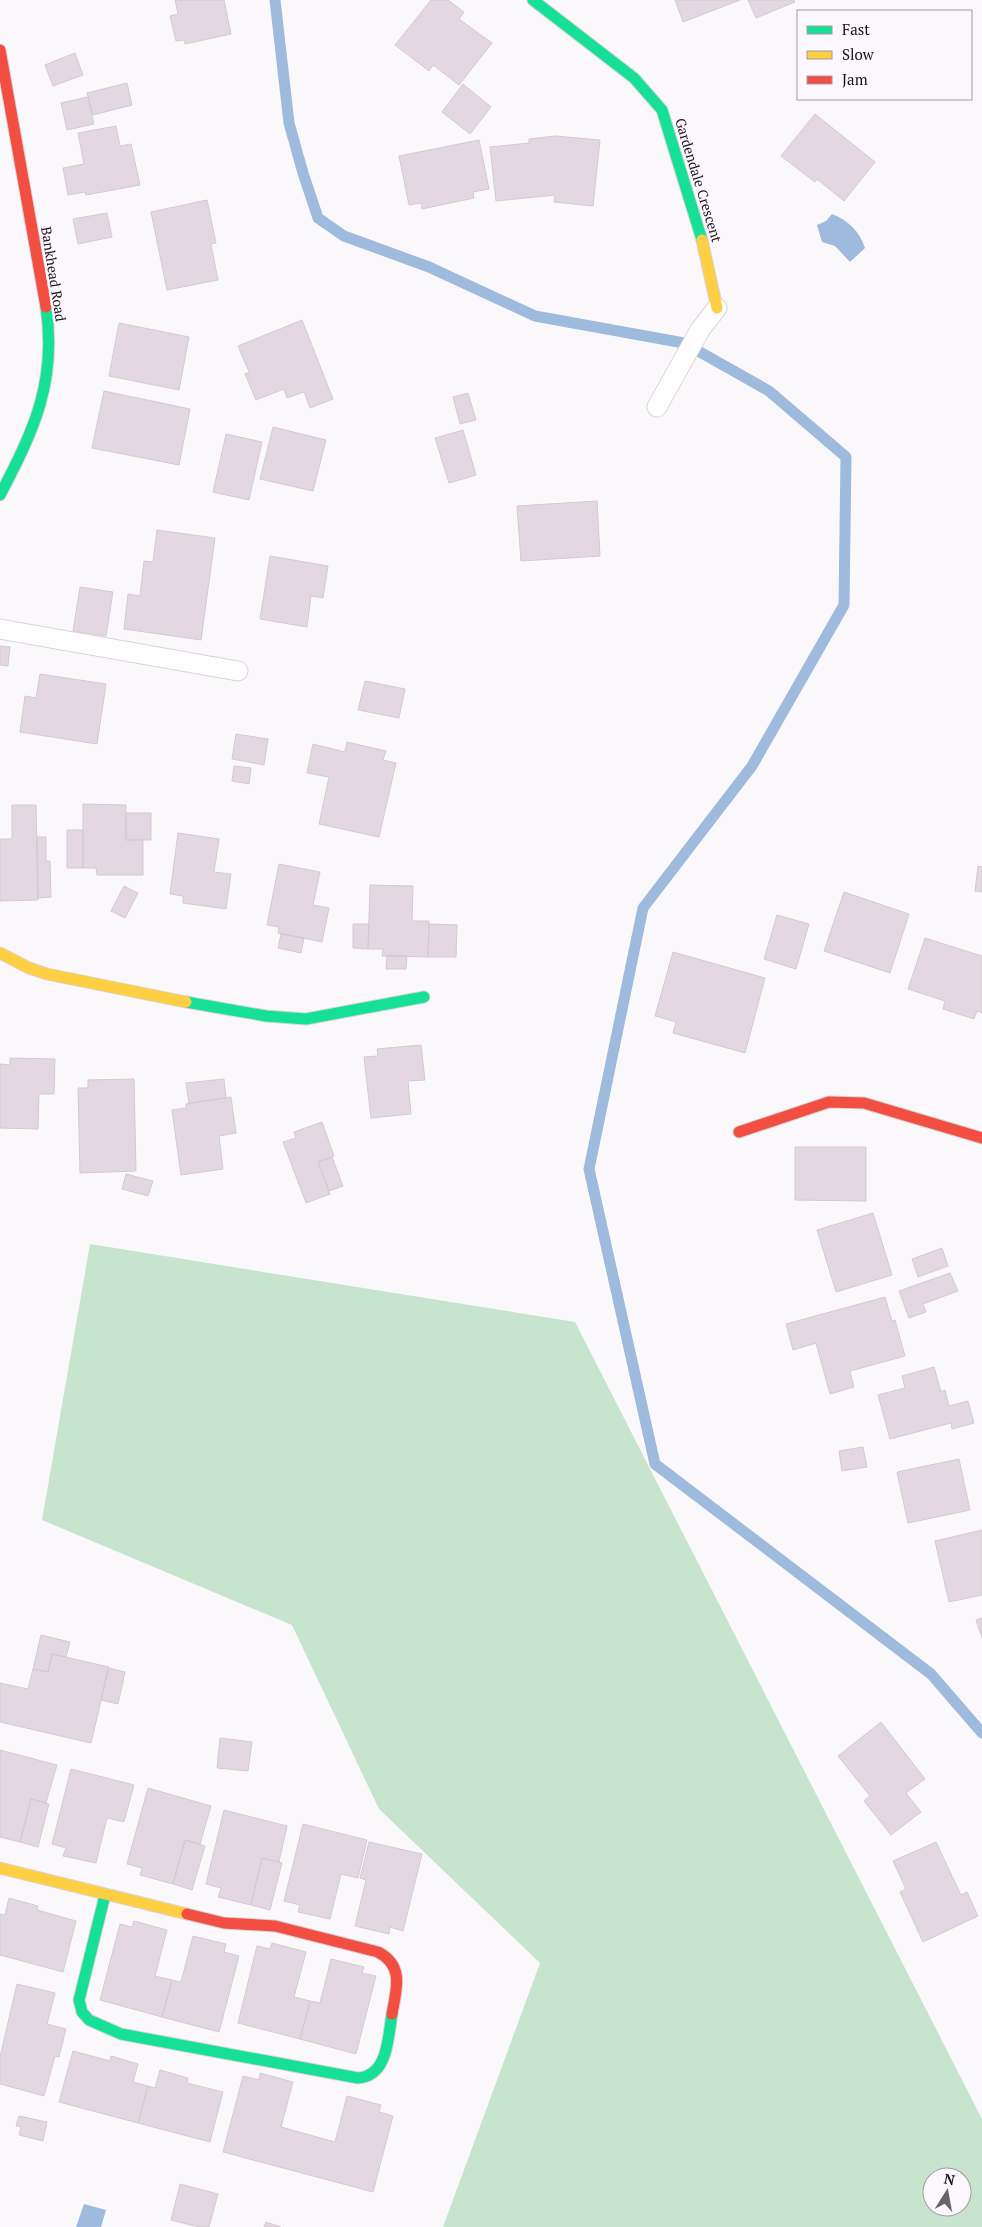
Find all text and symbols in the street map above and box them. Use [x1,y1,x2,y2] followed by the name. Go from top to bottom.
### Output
[797,10,972,100] legend
[842,19,870,39] text: Fast
[842,44,875,64] text: Slow
[842,69,868,89] text: Jam
[671,116,727,245] street label: Gardendale Crescent
[37,225,71,323] street label: Bankhead Road
[922,2167,972,2217] north arrow
[943,2168,957,2189] text: N

